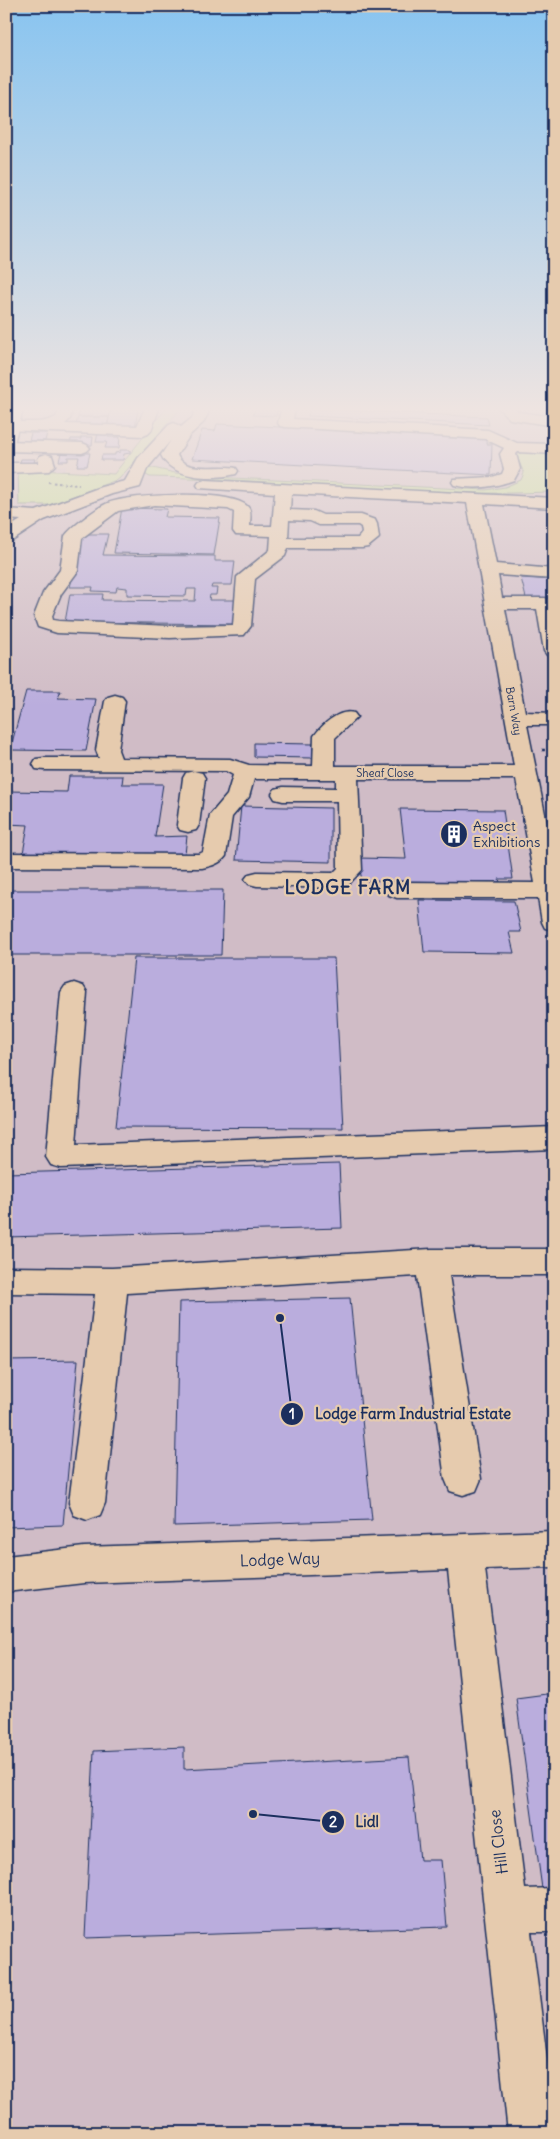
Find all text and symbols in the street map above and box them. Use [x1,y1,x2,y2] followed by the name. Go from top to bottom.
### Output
[503,686,525,736] street label: Barn Way
[356,766,414,780] street label: Sheaf Close
[473,817,540,851] place label: Aspect Exhibitions
[439,819,469,849] building icon: Aspect Exhibitions
[285,875,411,899] district label: LODGE FARM
[280,1399,521,1429] callout: Lodge Farm Industrial Estate
[289,1404,295,1423] text: 1
[315,1404,511,1424] text: Lodge Farm Industrial Estate
[239,1548,321,1570] street label: Lodge Way
[321,1807,389,1837] callout: Lidl
[484,1808,512,1876] street label: Hill Close
[329,1812,337,1831] text: 2
[355,1812,379,1831] text: Lidl

